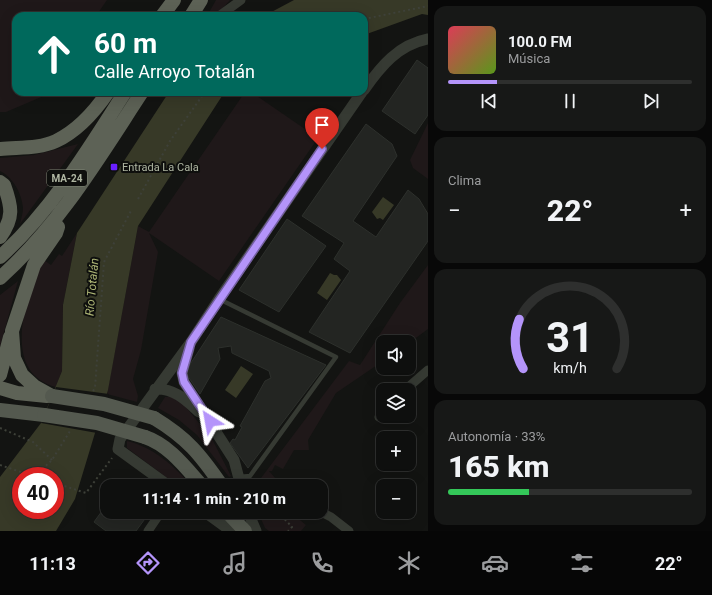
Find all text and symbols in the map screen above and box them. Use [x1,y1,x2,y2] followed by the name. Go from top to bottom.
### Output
[94,27,157,60] text: 60 m
[28,28,80,80] icon: ahead
[508,33,572,51] text: 100.0 FM
[508,51,550,66] text: Música
[94,61,255,82] text: Calle Arroyo Totalán
[478,90,500,112] icon: previous
[559,90,581,112] icon: pause
[640,90,662,112] icon: next
[305,108,339,149] pin
[311,114,333,136] icon: arrive
[122,161,199,174] place label: Entrada La Cala
[109,162,119,172] marker: Entrada La Cala
[47,170,87,186] road number: MA-24
[448,173,481,188] text: Clima
[547,193,593,228] text: 22°
[448,198,461,223] text: −
[680,198,692,223] text: +
[82,257,102,317] water label: Río Totalán
[546,313,594,362] text: 31
[376,335,416,519] map controls
[376,335,416,375] button: sound
[553,360,587,376] text: km/h
[376,383,416,423] button: layers
[189,400,231,442] position arrow
[448,429,545,444] text: Autonomía · 33%
[376,431,416,471] button: +
[448,449,550,484] text: 165 km
[12,467,64,519] speed limit sign: 40
[376,479,416,519] button: −
[142,490,286,508] text: 11:14 · 1 min · 210 m
[134,549,162,577] icon: directions
[221,549,249,577] icon: music
[308,549,336,577] icon: phone
[395,549,423,577] icon: climate
[481,549,509,577] icon: car
[568,549,596,577] icon: filters
[29,553,76,574] text: 11:13
[655,553,683,574] text: 22°

